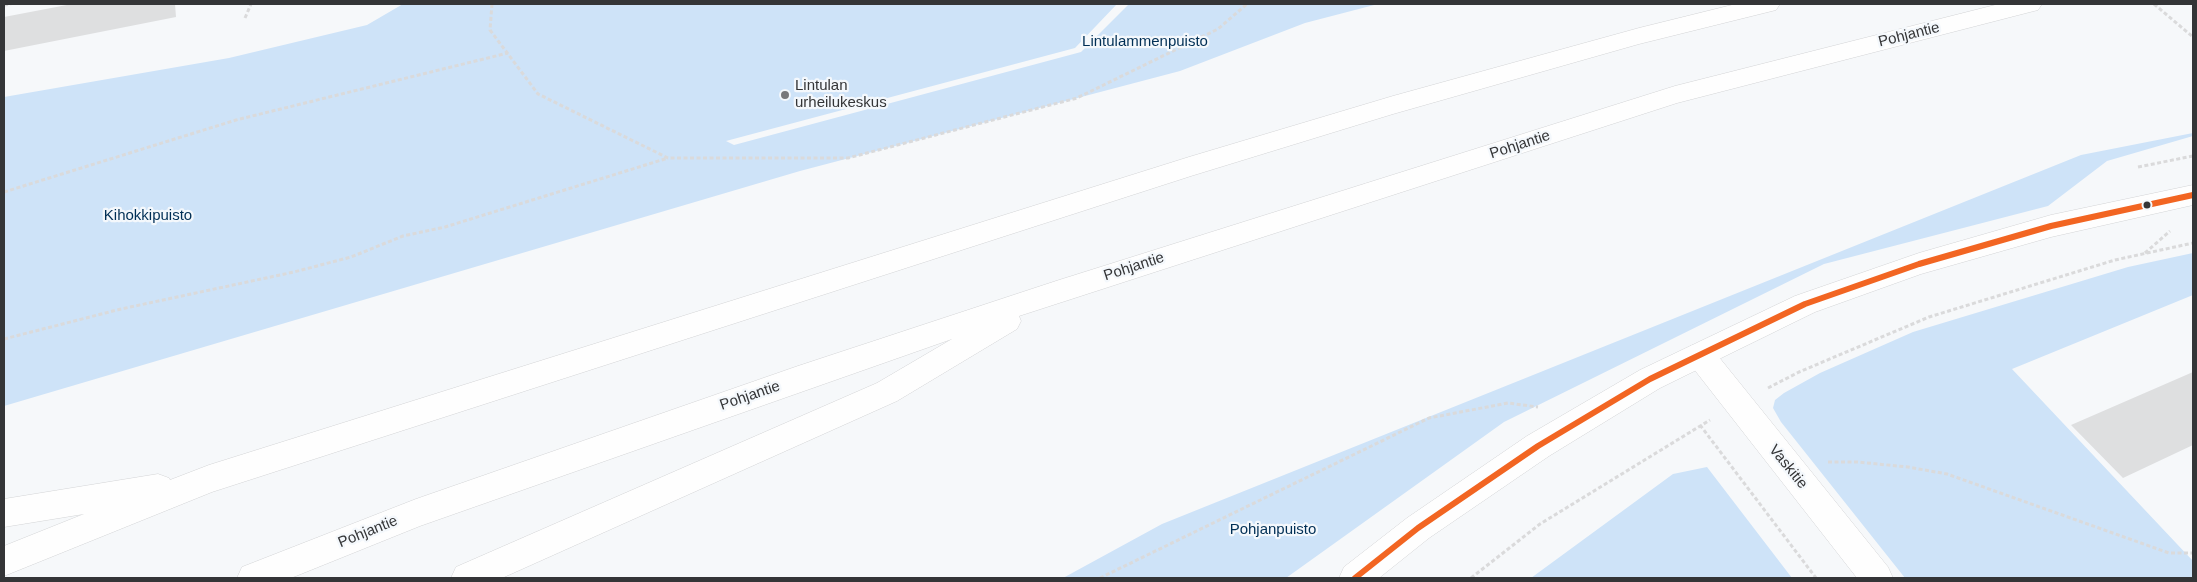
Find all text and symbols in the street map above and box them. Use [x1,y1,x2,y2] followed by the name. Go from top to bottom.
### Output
[1876,19,1942,51] street label: Pohjantie
[1082,33,1208,51] park label: Lintulammenpuisto
[795,77,887,112] place label: Lintulan urheilukeskus
[779,89,791,101] marker: Lintulan urheilukeskus
[1487,127,1553,163] street label: Pohjantie
[2142,200,2152,210] unlabelled marker
[104,207,192,225] park label: Kihokkipuisto
[1101,249,1167,285] street label: Pohjantie
[717,377,783,415] street label: Pohjantie
[1765,441,1811,493] street label: Vaskitie
[336,512,400,552] street label: Pohjantie
[1230,521,1316,539] park label: Pohjanpuisto

